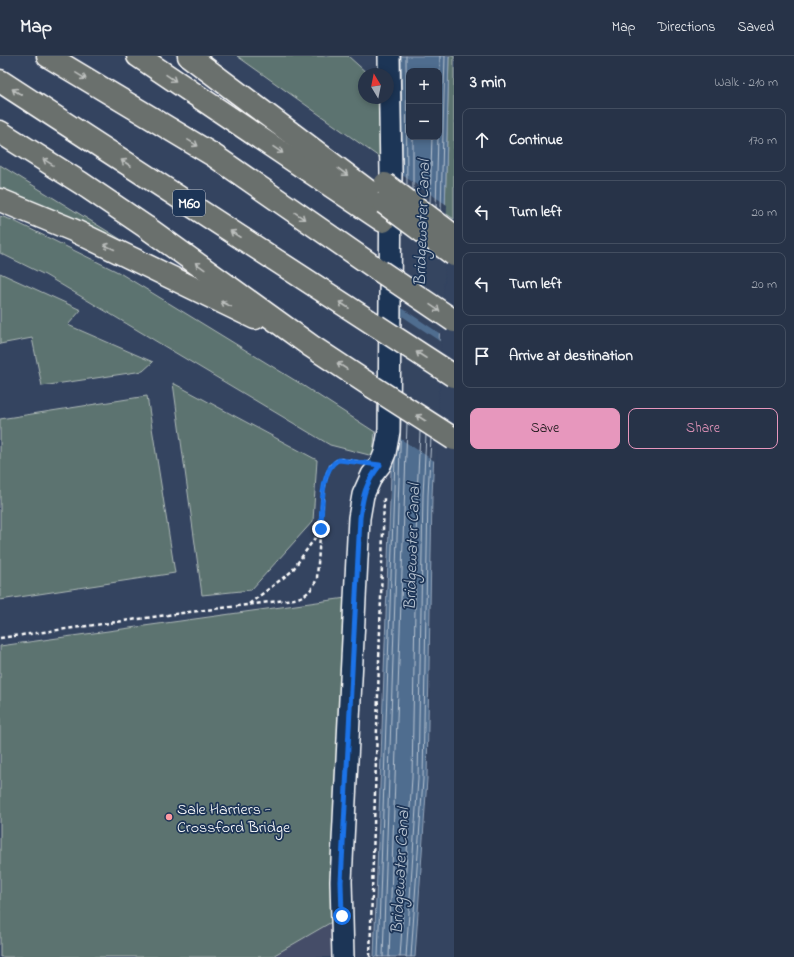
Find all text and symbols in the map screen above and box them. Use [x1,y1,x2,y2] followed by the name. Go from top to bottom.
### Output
[20,14,52,41] text: Map
[612,17,635,38] text: Map
[657,17,715,38] text: Directions
[737,17,774,38] text: Saved
[358,68,394,104] north arrow
[406,68,442,140] map controls
[406,68,442,104] button: +
[470,70,506,95] text: 3 min
[75,73,87,81] one-way arrow
[165,73,176,82] one-way arrow
[714,73,778,92] text: Walk · 210 m
[12,88,23,96] one-way arrow
[406,104,442,140] button: −
[471,129,493,151] icon: ahead
[509,129,563,151] text: Continue
[749,131,777,150] text: 170 m
[187,140,199,148] one-way arrow
[273,146,284,154] one-way arrow
[408,157,438,287] water label: Bridgewater Canal
[43,158,54,166] one-way arrow
[121,159,132,167] one-way arrow
[337,168,348,176] one-way arrow
[173,190,205,216] road number: M60
[471,201,493,223] icon: left
[509,201,562,223] text: Turn left
[752,203,777,222] text: 20 m
[295,212,306,220] one-way arrow
[230,230,241,238] one-way arrow
[103,243,115,250] one-way arrow
[195,261,206,270] one-way arrow
[471,273,493,295] icon: left
[509,273,562,295] text: Turn left
[752,275,777,294] text: 20 m
[220,300,232,307] one-way arrow
[339,301,350,309] one-way arrow
[429,304,440,312] one-way arrow
[471,345,493,367] icon: arrive
[509,345,633,367] text: Arrive at destination
[416,351,427,359] one-way arrow
[337,362,348,370] one-way arrow
[470,408,620,449] button: Save
[628,408,778,449] button: Share
[416,414,427,422] one-way arrow
[398,481,428,611] water label: Bridgewater Canal
[312,520,330,538] route end
[177,798,291,840] place label: Sale Harriers - Crossford Bridge
[385,805,417,935] water label: Bridgewater Canal
[164,812,174,822] marker: Sale Harriers - Crossford Bridge
[333,907,351,925] route start

